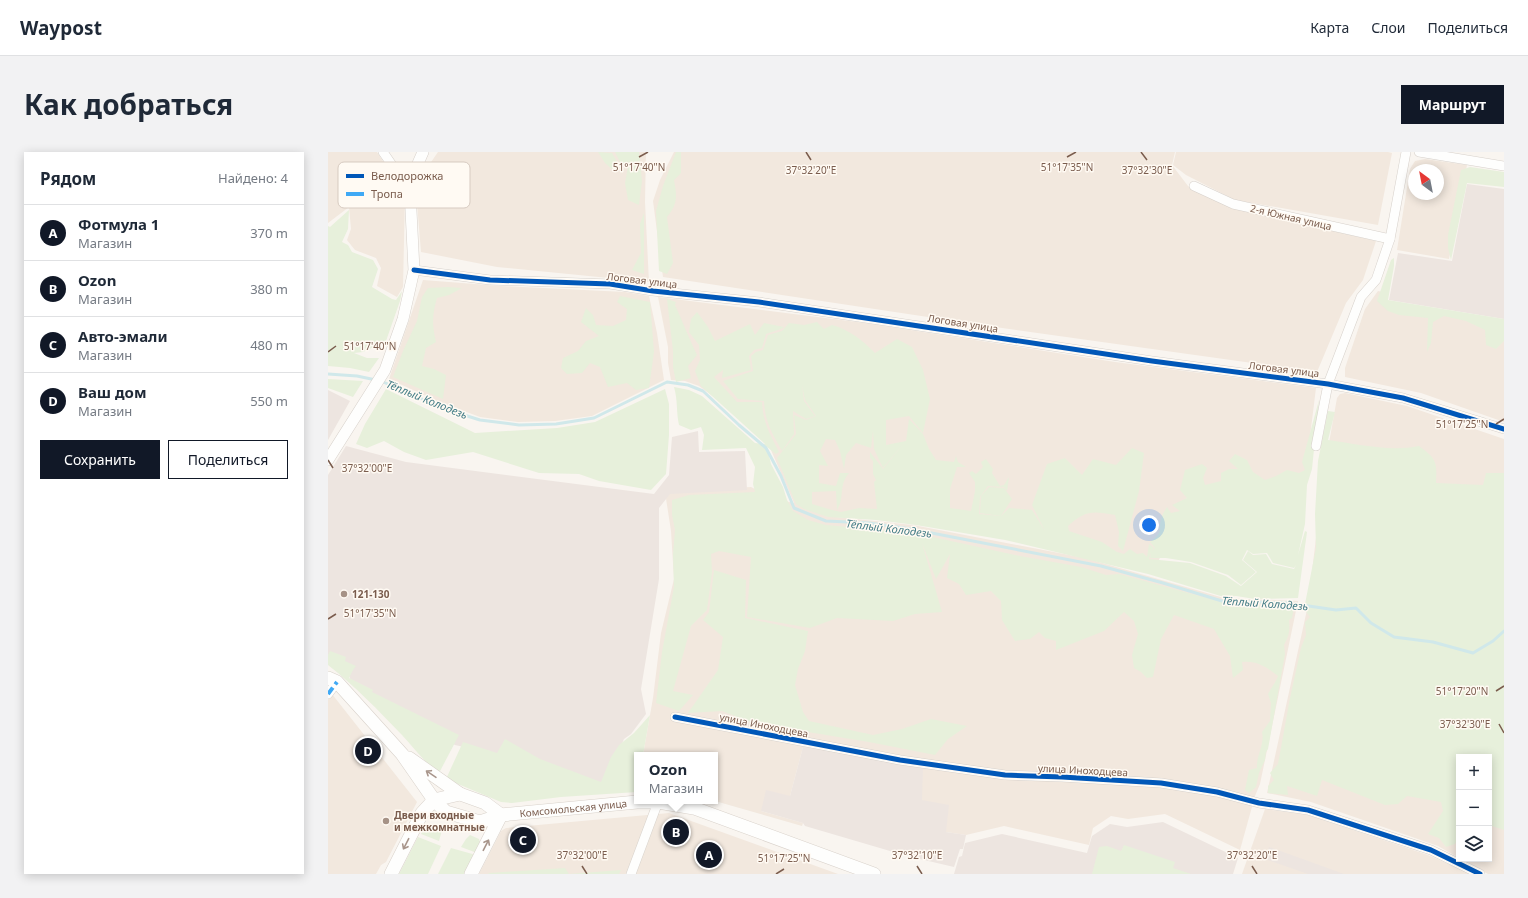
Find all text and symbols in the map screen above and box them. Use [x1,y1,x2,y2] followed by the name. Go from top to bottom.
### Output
[20,15,102,41] text: Waypost
[1310,18,1349,37] text: Карта
[1371,18,1405,37] text: Слои
[1427,18,1508,37] text: Поделиться
[24,85,233,123] text: Как добраться
[1401,85,1504,124] button: Маршрут
[613,160,665,174] text: 51°17'40"N
[1041,160,1093,174] text: 51°17'35"N
[338,162,470,208] legend
[786,163,836,177] text: 37°32'20"E
[1122,163,1172,177] text: 37°32'30"E
[1408,164,1444,200] north arrow
[40,167,96,190] text: Рядом
[371,168,443,183] text: Велодорожка
[218,169,288,187] text: Найдено: 4
[371,186,403,201] text: Тропа
[1249,201,1333,233] street label: 2-я Южная улица
[78,214,159,234] text: Фотмула 1
[49,224,58,242] text: A
[250,224,288,242] text: 370 m
[78,234,132,252] text: Магазин
[606,269,678,291] street label: Логовая улица
[78,270,116,290] text: Ozon
[49,280,57,298] text: B
[250,280,288,298] text: 380 m
[78,290,132,308] text: Магазин
[927,311,999,335] street label: Логовая улица
[78,326,168,346] text: Авто-эмали
[49,336,57,354] text: C
[250,336,288,354] text: 480 m
[344,339,396,353] text: 51°17'40"N
[78,346,132,364] text: Магазин
[1248,358,1320,380] street label: Логовая улица
[384,376,470,422] water label: Тёплый Колодезь
[78,382,147,402] text: Ваш дом
[48,392,58,410] text: D
[250,392,288,410] text: 550 m
[78,402,132,420] text: Магазин
[1436,417,1488,431] text: 51°17'25"N
[40,440,160,479] button: Сохранить
[168,440,288,479] button: Поделиться
[342,461,392,475] text: 37°32'00"E
[845,515,933,541] water label: Тёплый Колодезь
[1139,515,1159,535] your location
[352,587,390,601] place label: 121-130
[339,589,349,599] marker: 121-130
[1221,592,1309,614] water label: Тёплый Колодезь
[344,606,396,620] text: 51°17'35"N
[1436,684,1488,698] text: 51°17'20"N
[718,710,810,740] street label: улица Иноходцева
[1440,717,1490,731] text: 37°32'30"E
[355,736,381,766] pin: D
[634,752,718,804] popup
[1456,754,1492,862] map controls
[1456,754,1492,790] button: +
[649,759,687,779] text: Ozon
[1038,761,1128,779] street label: улица Иноходцева
[426,770,437,778] one-way arrow
[649,779,703,797] text: Магазин
[1456,790,1492,826] button: −
[519,796,628,820] street label: Комсомольская улица
[394,808,485,834] place label: Двери входные и межкомнатные
[381,816,391,826] marker: Двери входные и межкомнатные
[663,817,689,847] pin: B
[510,825,536,855] pin: C
[1456,826,1492,862] button: layers
[402,838,409,850] one-way arrow
[483,839,490,851] one-way arrow
[696,840,722,870] pin: A
[557,848,607,862] text: 37°32'00"E
[892,848,942,862] text: 37°32'10"E
[1227,848,1277,862] text: 37°32'20"E
[758,851,810,865] text: 51°17'25"N

